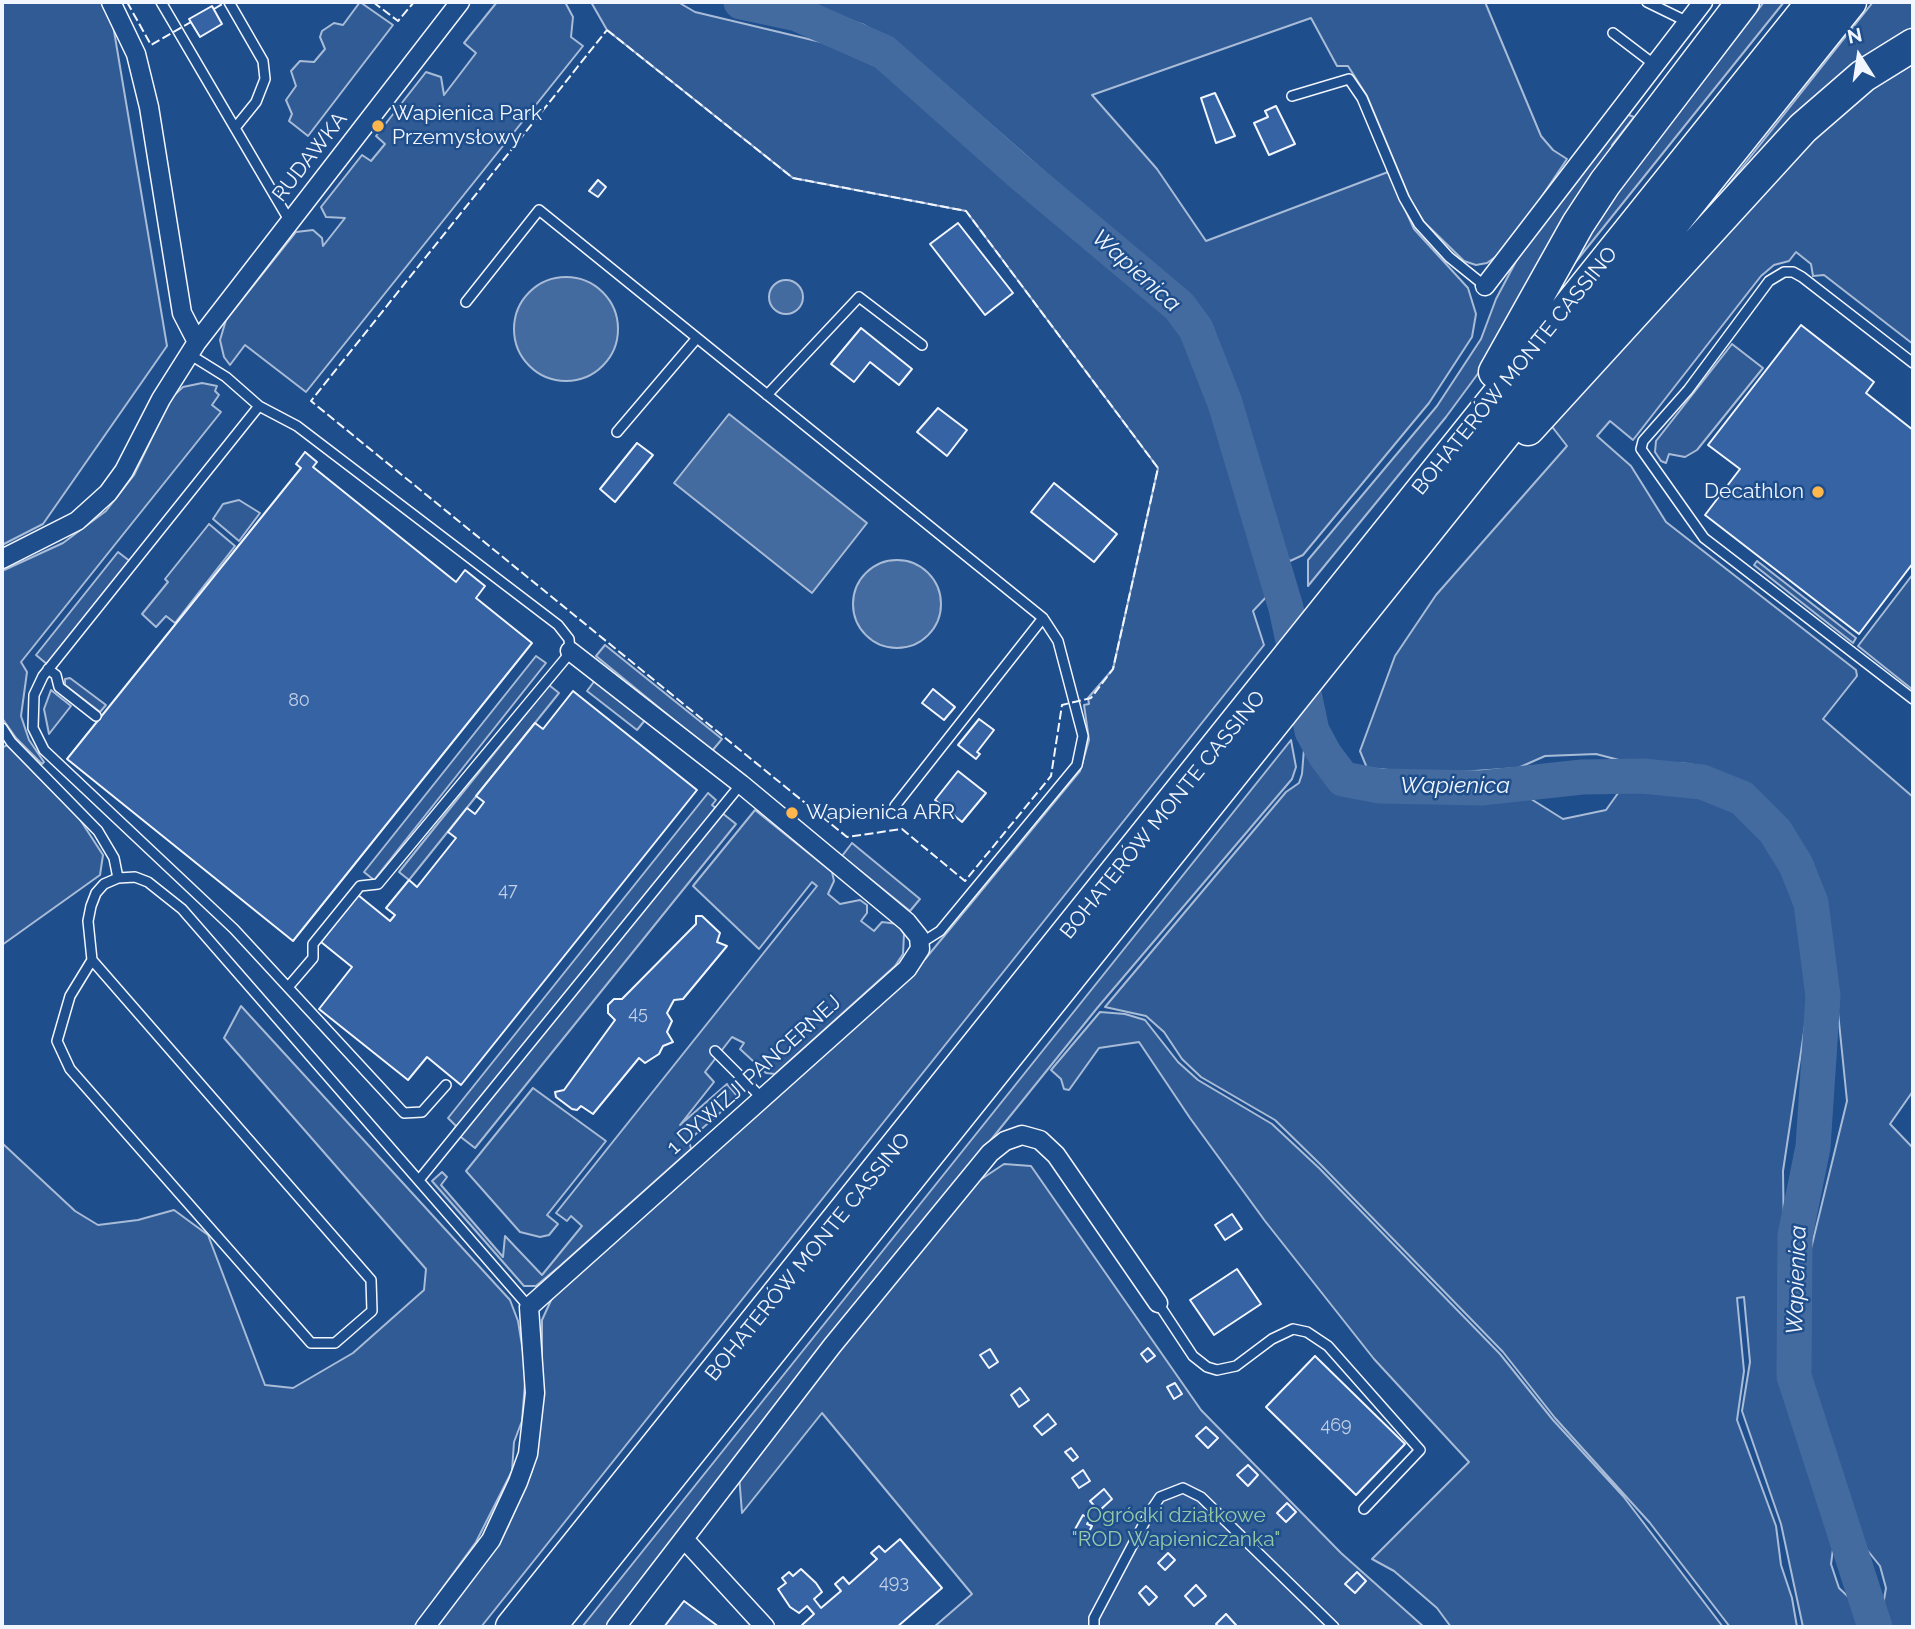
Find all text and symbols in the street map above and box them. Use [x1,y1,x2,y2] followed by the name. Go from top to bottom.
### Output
[1824,21,1894,91] north arrow
[1845,23,1864,48] text: N
[392,101,542,151] place label: Wapienica Park Przemysłowy
[267,107,353,207] street label: RUDAWKA
[370,118,386,134] marker: Wapienica Park Przemysłowy
[1086,224,1186,318] water label: Wapienica
[1407,242,1623,500] street label: BOHATERÓW MONTE CASSINO
[1704,479,1804,505] place label: Decathlon
[1810,484,1826,500] marker: Decathlon
[1055,686,1271,944] street label: BOHATERÓW MONTE CASSINO
[288,690,310,712] house number: 80
[1400,772,1510,800] water label: Wapienica
[806,800,955,826] place label: Wapienica ARR
[784,805,800,821] marker: Wapienica ARR
[498,880,518,902] house number: 47
[662,990,846,1160] street label: 1 DYWIZJI PANCERNEJ
[628,1003,648,1025] house number: 45
[700,1128,916,1386] street label: BOHATERÓW MONTE CASSINO
[1781,1225,1813,1335] water label: Wapienica
[1320,1415,1352,1437] house number: 469
[1072,1503,1280,1553] park label: Ogródki działkowe "ROD Wapieniczanka"
[879,1572,909,1594] house number: 493

